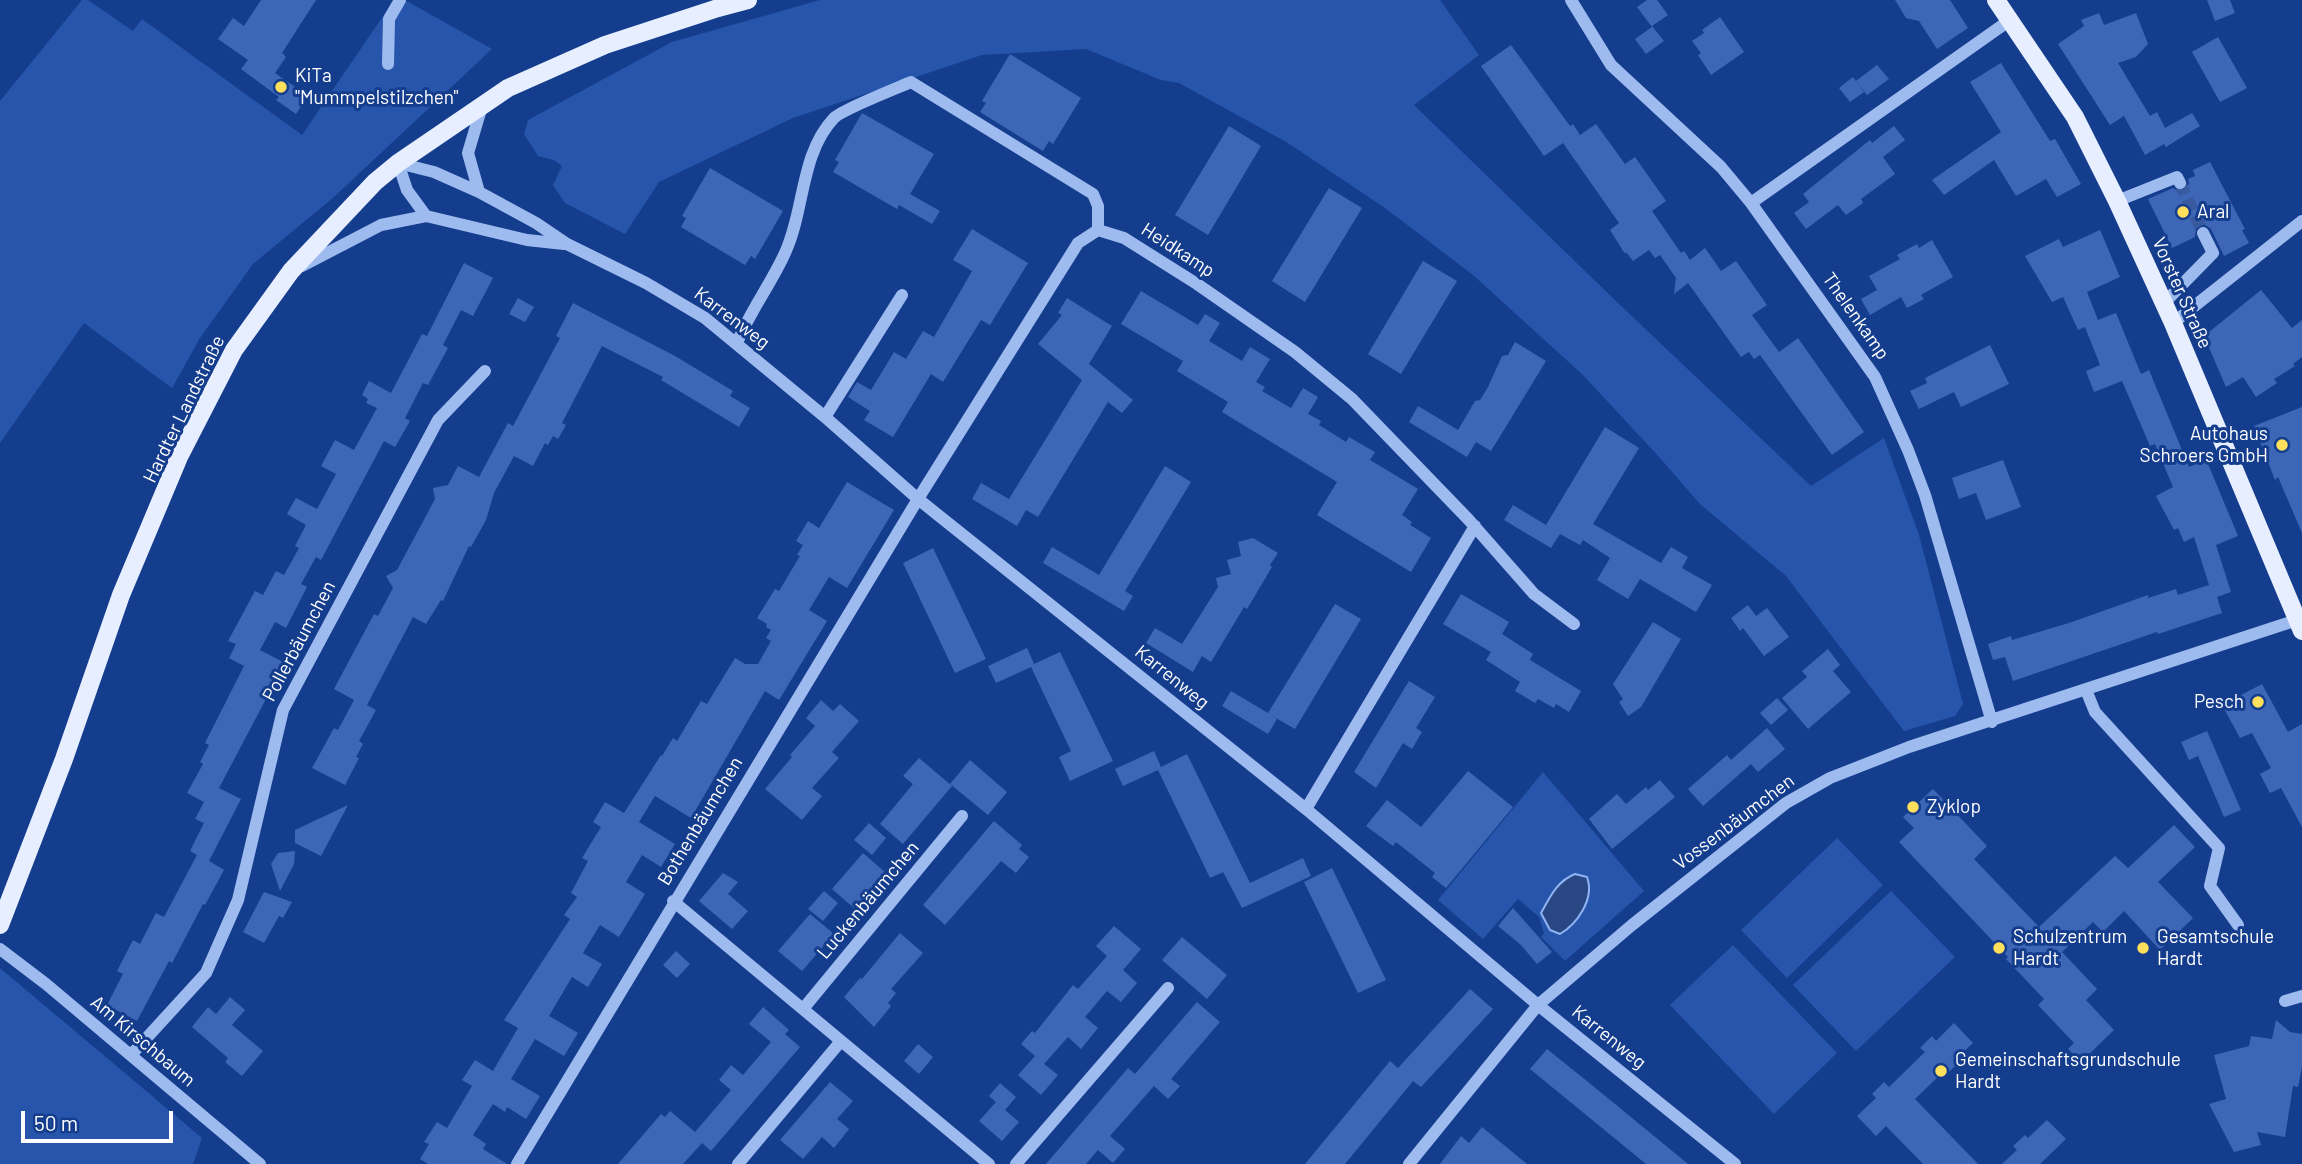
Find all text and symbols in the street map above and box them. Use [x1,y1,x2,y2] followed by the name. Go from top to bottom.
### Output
[295,65,459,109] place label: KiTa "Mummpelstilzchen"
[273,79,289,95] marker: KiTa "Mummpelstilzchen"
[2197,201,2229,223] place label: Aral
[2175,204,2191,220] marker: Aral
[1137,218,1219,282] street label: Heidkamp
[2147,234,2217,352] street label: Vorster Straße
[1818,268,1894,364] street label: Thelenkamp
[690,282,774,354] street label: Karrenweg
[138,332,230,486] street label: Hardter Landstraße
[2140,423,2268,467] place label: Autohaus Schroers GmbH
[2274,437,2290,453] marker: Autohaus Schroers GmbH
[258,577,340,705] street label: Pollerbäumchen
[1130,640,1214,714] street label: Karrenweg
[2194,691,2244,713] place label: Pesch
[2250,694,2266,710] marker: Pesch
[653,753,747,889] street label: Bothenbäumchen
[1669,769,1799,875] street label: Vossenbäumchen
[1927,796,1981,818] place label: Zyklop
[1905,799,1921,815] marker: Zyklop
[812,837,924,963] street label: Luckenbäumchen
[2013,926,2127,970] place label: Schulzentrum Hardt
[2157,926,2274,970] place label: Gesamtschule Hardt
[1991,940,2007,956] marker: Schulzentrum Hardt
[2135,940,2151,956] marker: Gesamtschule Hardt
[86,991,200,1091] street label: Am Kirschbaum
[1567,1000,1651,1074] street label: Karrenweg
[1955,1049,2181,1093] place label: Gemeinschaftsgrundschule Hardt
[1933,1063,1949,1079] marker: Gemeinschaftsgrundschule Hardt
[24,1098,177,1142] scale bar
[34,1110,78,1135] text: 50 m

